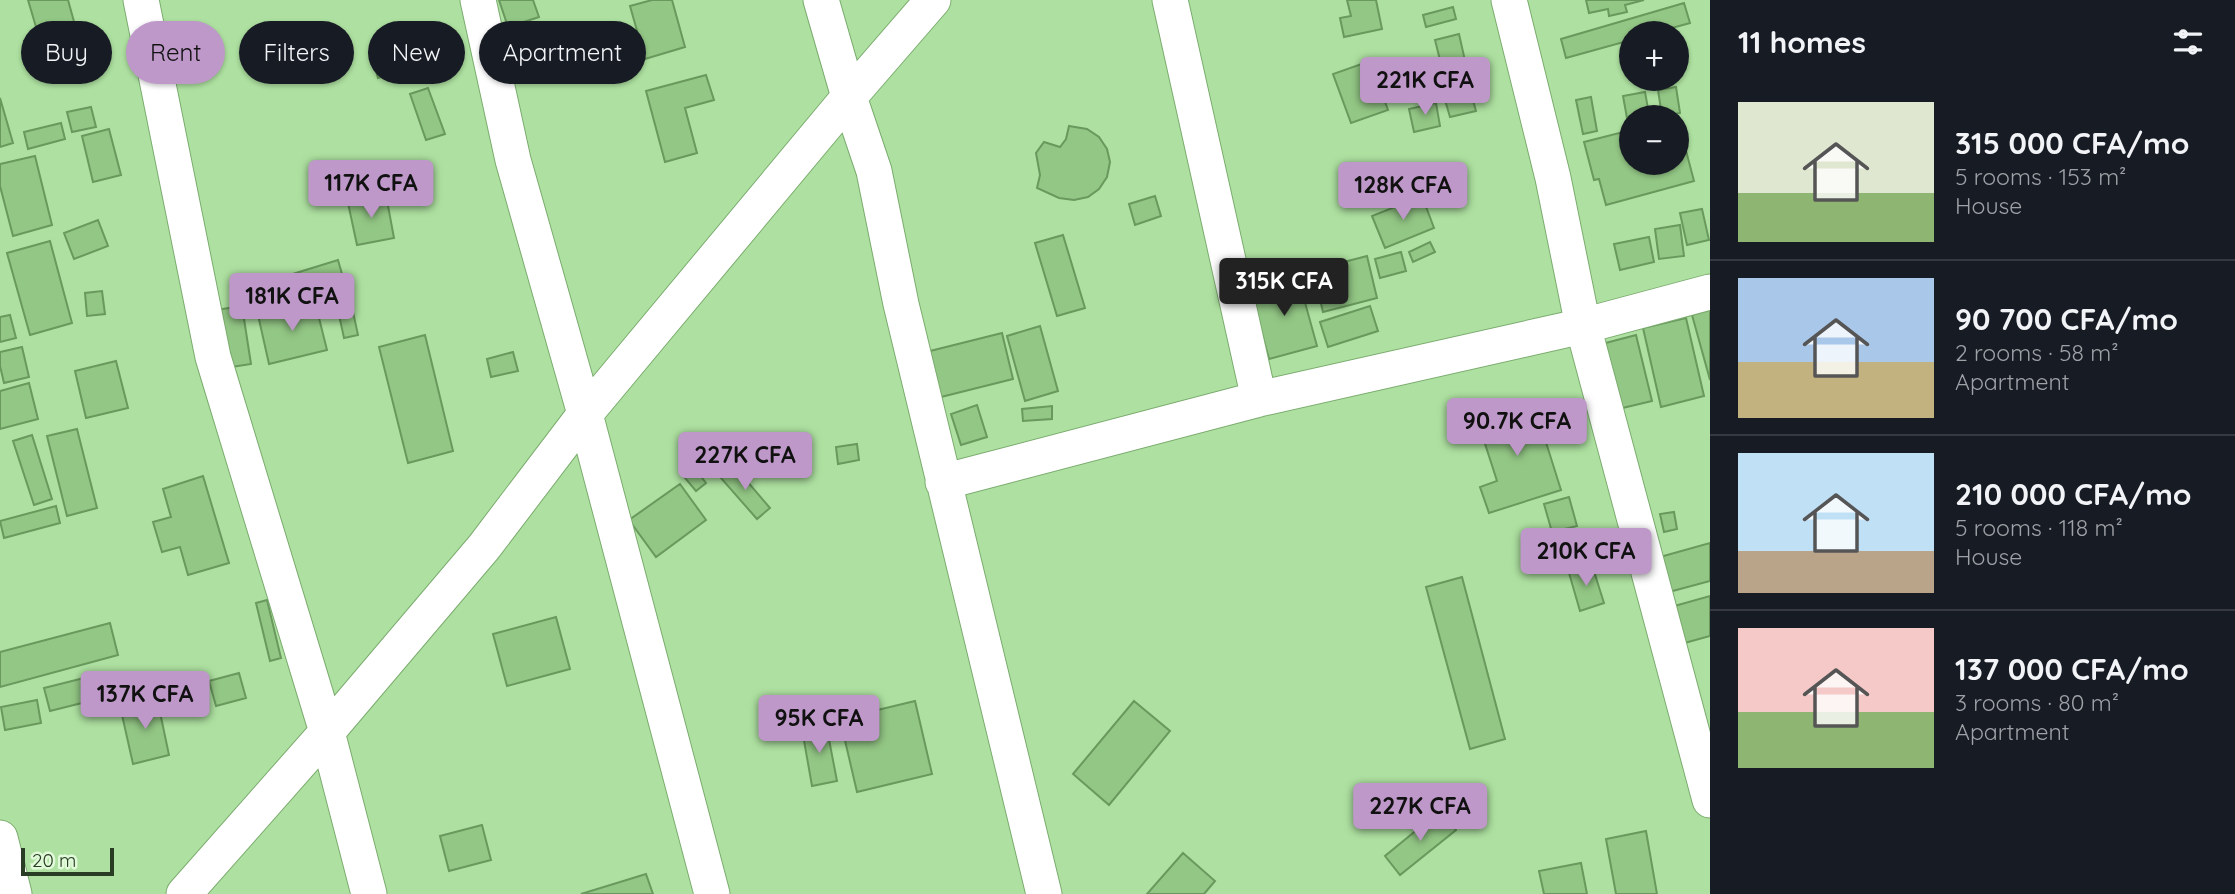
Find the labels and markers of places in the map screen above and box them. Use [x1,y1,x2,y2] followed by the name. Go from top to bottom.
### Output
[1353,58,1497,117] pin: 221K CFA
[299,160,443,220] pin: 117K CFA
[1331,162,1475,222] pin: 128K CFA
[1212,258,1356,318] pin: 315K CFA
[220,274,364,333] pin: 181K CFA
[1437,398,1597,458] pin: 90.7K CFA
[673,433,817,492] pin: 227K CFA
[1514,528,1658,588] pin: 210K CFA
[73,672,217,731] pin: 137K CFA
[754,696,884,755] pin: 95K CFA
[1348,784,1492,843] pin: 227K CFA

